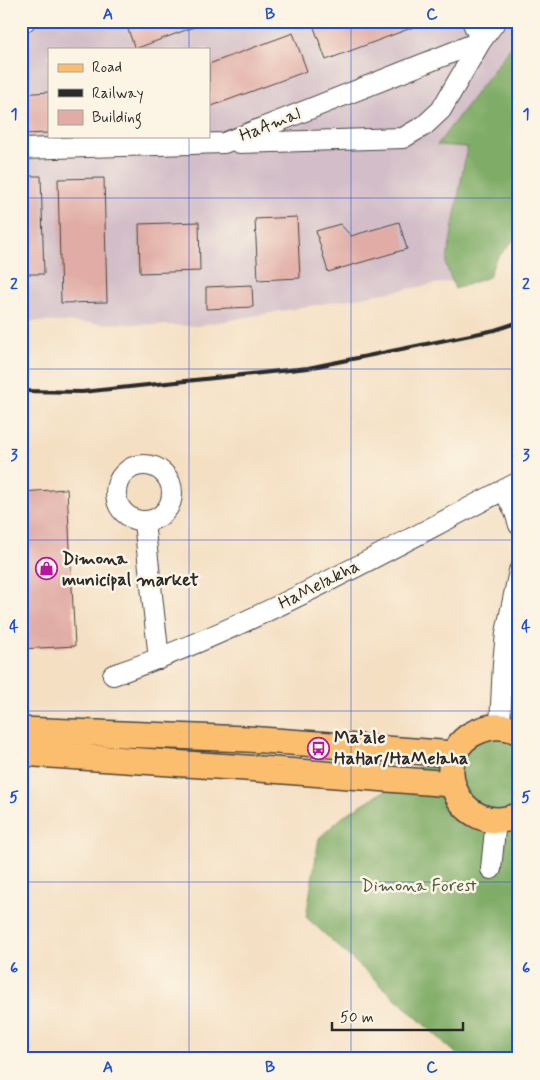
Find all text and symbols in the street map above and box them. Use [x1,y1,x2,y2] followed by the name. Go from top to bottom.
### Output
[103,4,113,25] text: A
[265,4,275,25] text: B
[426,4,438,25] text: C
[48,48,210,138] legend
[92,58,122,78] text: Road
[92,84,144,104] text: Railway
[236,102,304,148] street label: HaAmal
[10,104,18,125] text: 1
[522,104,530,125] text: 1
[92,108,142,129] text: Building
[10,274,18,295] text: 2
[522,274,530,295] text: 2
[10,445,18,466] text: 3
[522,445,530,466] text: 3
[62,547,199,592] place label: Dimona municipal market
[274,554,364,616] street label: HaMelakha
[34,557,58,581] shop icon: Dimona municipal market
[9,616,19,637] text: 4
[521,616,531,637] text: 4
[334,726,468,771] place label: Ma’ale HaHar/HaMelaha
[306,736,330,760] bus stop icon: Ma’ale HaHar/HaMelaha
[9,787,19,808] text: 5
[521,787,531,808] text: 5
[361,874,477,898] park label: Dimona Forest
[10,958,18,979] text: 6
[522,958,530,979] text: 6
[332,1000,464,1032] scale bar
[340,1008,374,1028] text: 50 m
[103,1057,113,1078] text: A
[265,1057,275,1078] text: B
[426,1057,438,1078] text: C

